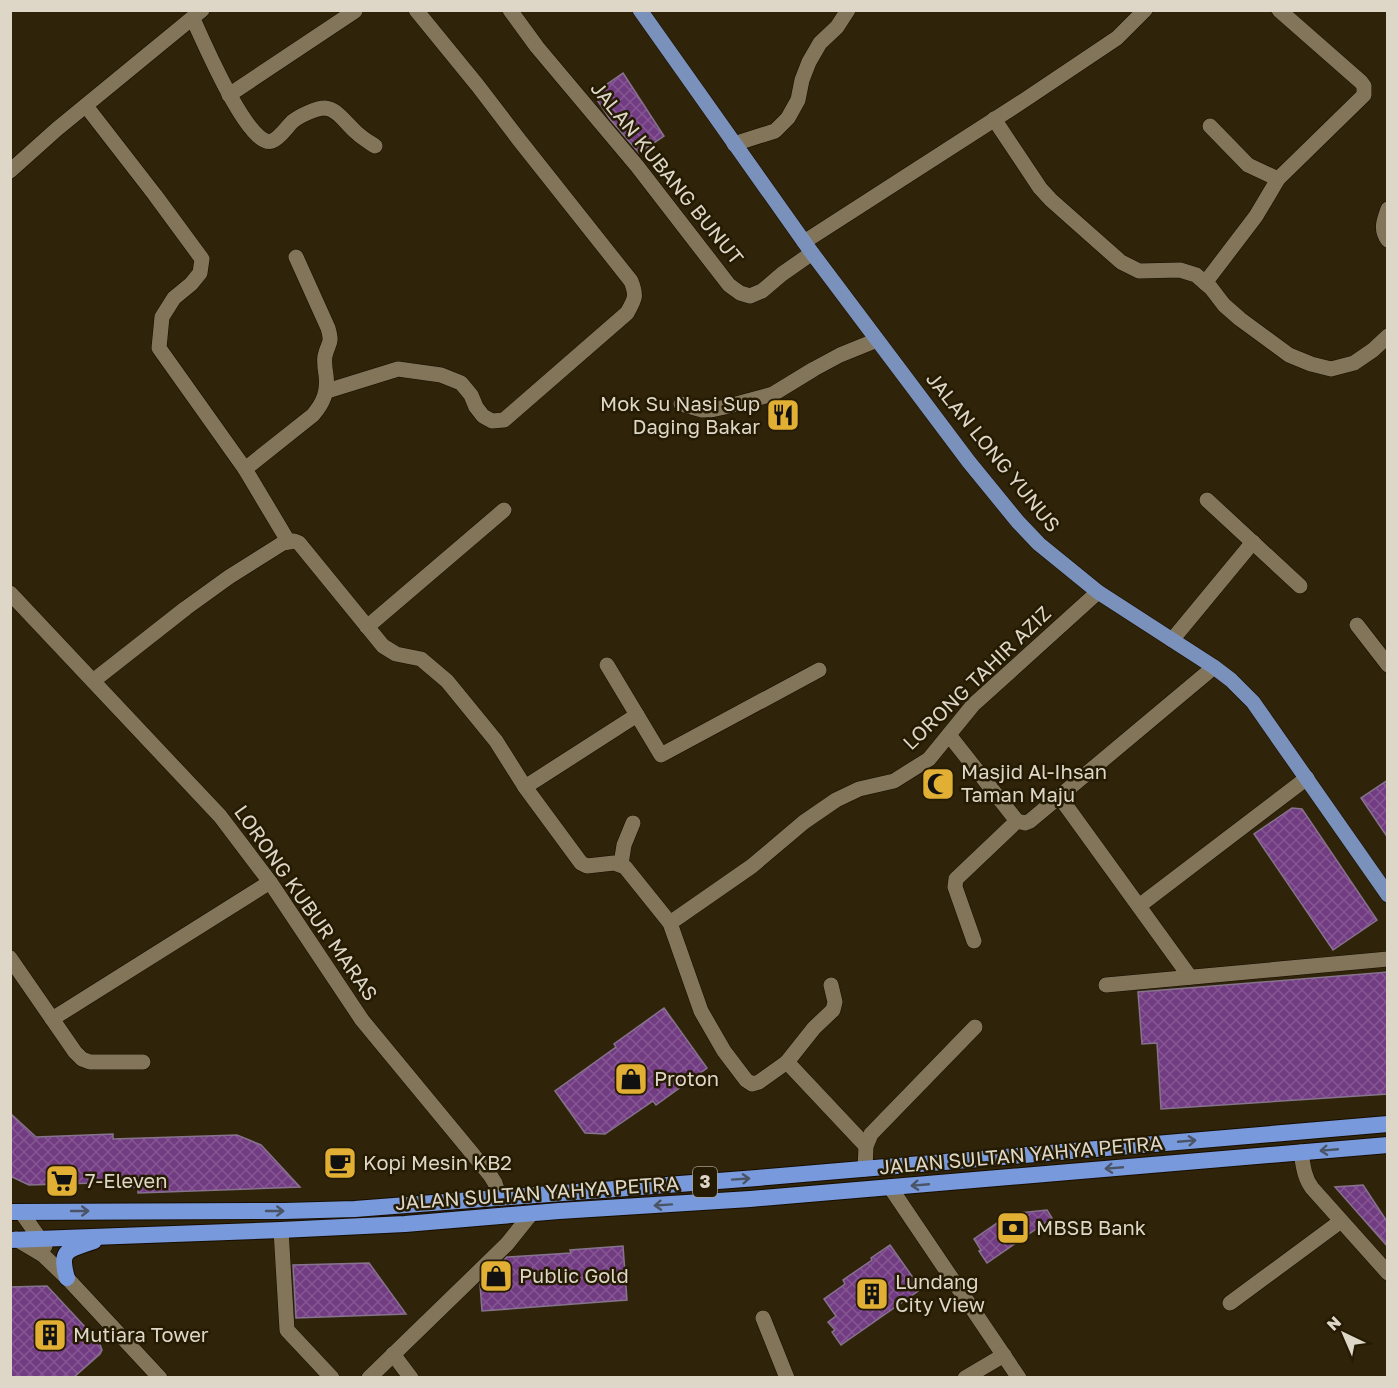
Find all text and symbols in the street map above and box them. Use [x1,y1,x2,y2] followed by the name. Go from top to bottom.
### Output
[586,76,749,269] street label: JALAN KUBANG BUNUT
[922,366,1066,536] street label: JALAN LONG YUNUS
[600,391,760,438] place label: Mok Su Nasi Sup Daging Bakar
[765,397,801,433] restaurant icon: Mok Su Nasi Sup Daging Bakar
[897,601,1055,754] street label: LORONG TAHIR AZIZ
[961,759,1107,806] place label: Masjid Al-Ihsan Taman Maju
[920,766,956,802] mosque icon: Masjid Al-Ihsan Taman Maju
[230,800,384,1005] street label: LORONG KUBUR MARAS
[613,1061,649,1097] shop icon: Proton
[654,1066,719,1090] place label: Proton
[878,1130,1164,1178] street label: JALAN SULTAN YAHYA PETRA
[1176,1135,1196,1146] one-way arrow
[322,1145,358,1181] cafe icon: Kopi Mesin KB2
[1320,1145,1340,1156] one-way arrow
[363,1150,512,1174] place label: Kopi Mesin KB2
[44,1163,80,1199] supermarket icon: 7-Eleven
[1105,1163,1124,1174] one-way arrow
[693,1167,717,1197] road number: 3
[85,1168,168,1192] place label: 7-Eleven
[394,1170,680,1214] street label: JALAN SULTAN YAHYA PETRA
[731,1173,751,1184] one-way arrow
[910,1180,930,1191] one-way arrow
[653,1200,673,1211] one-way arrow
[69,1205,89,1217] one-way arrow
[264,1205,284,1217] one-way arrow
[995,1210,1031,1246] bank icon: MBSB Bank
[1036,1215,1146,1239] place label: MBSB Bank
[478,1258,514,1294] shop icon: Public Gold
[519,1263,629,1287] place label: Public Gold
[895,1269,985,1316] place label: Lundang City View
[854,1276,890,1312] building icon: Lundang City View
[1314,1304,1374,1364] north arrow
[1322,1312,1345,1335] text: N
[32,1317,68,1353] building icon: Mutiara Tower
[73,1322,209,1346] place label: Mutiara Tower

